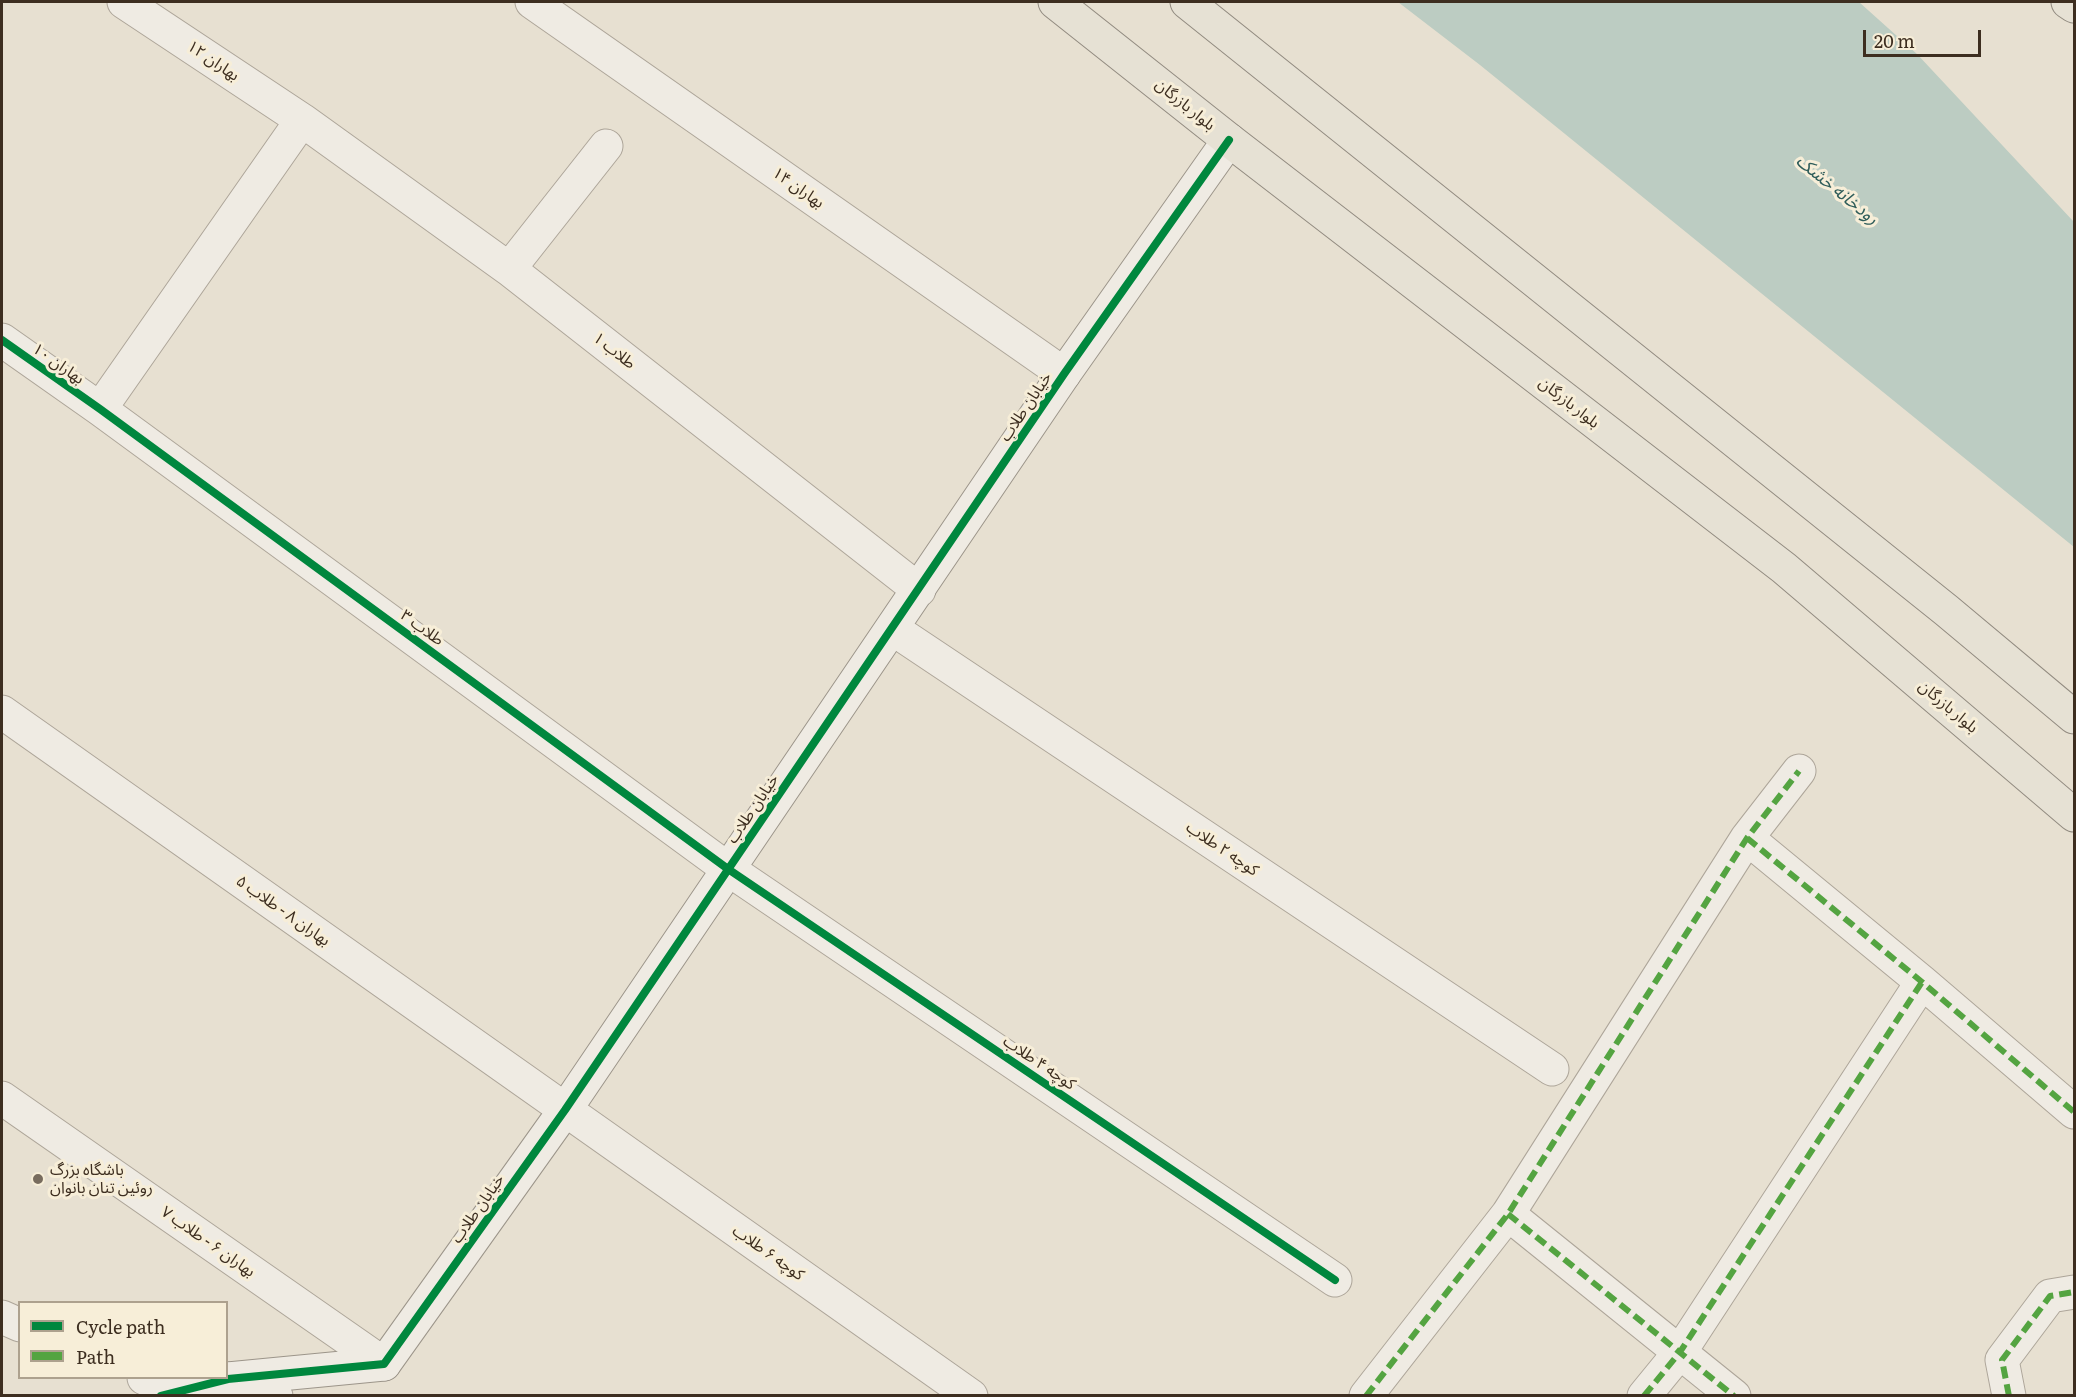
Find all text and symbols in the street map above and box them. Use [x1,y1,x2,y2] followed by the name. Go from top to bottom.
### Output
[1866,18,1984,56] scale bar
[1874,27,1915,54] text: 20 m
[183,37,243,85] street label: بهاران ۱۲
[1151,75,1219,135] street label: بلوار بازرگان
[1792,150,1882,230] water label: رودخانه خشک
[768,163,828,213] street label: بهاران ۱۴
[589,328,639,374] street label: طلاب ۱
[28,339,88,389] street label: بهاران ۱۰
[996,369,1056,445] street label: خیابان طلاب
[1535,373,1603,433] street label: بلوار بازرگان
[397,606,447,650] street label: طلاب ۳
[1914,677,1982,737] street label: بلوار بازرگان
[723,771,783,847] street label: خیابان طلاب
[1182,818,1262,880] street label: کوچه ۲ طلاب
[232,871,334,951] street label: بهاران ۸ - طلاب ۵
[999,1032,1079,1094] street label: کوچه ۴ طلاب
[50,1160,153,1198] place label: باشگاه بزرگ روئین تنان بانوان
[447,1171,509,1247] street label: خیابان طلاب
[31,1172,45,1186] marker: باشگاه بزرگ روئین تنان بانوان
[157,1202,259,1282] street label: بهاران ۶ - طلاب ۷
[728,1221,808,1285] street label: کوچه ۶ طلاب
[18,1301,228,1379] legend
[76,1313,165,1340] text: Cycle path
[76,1343,115,1370] text: Path

